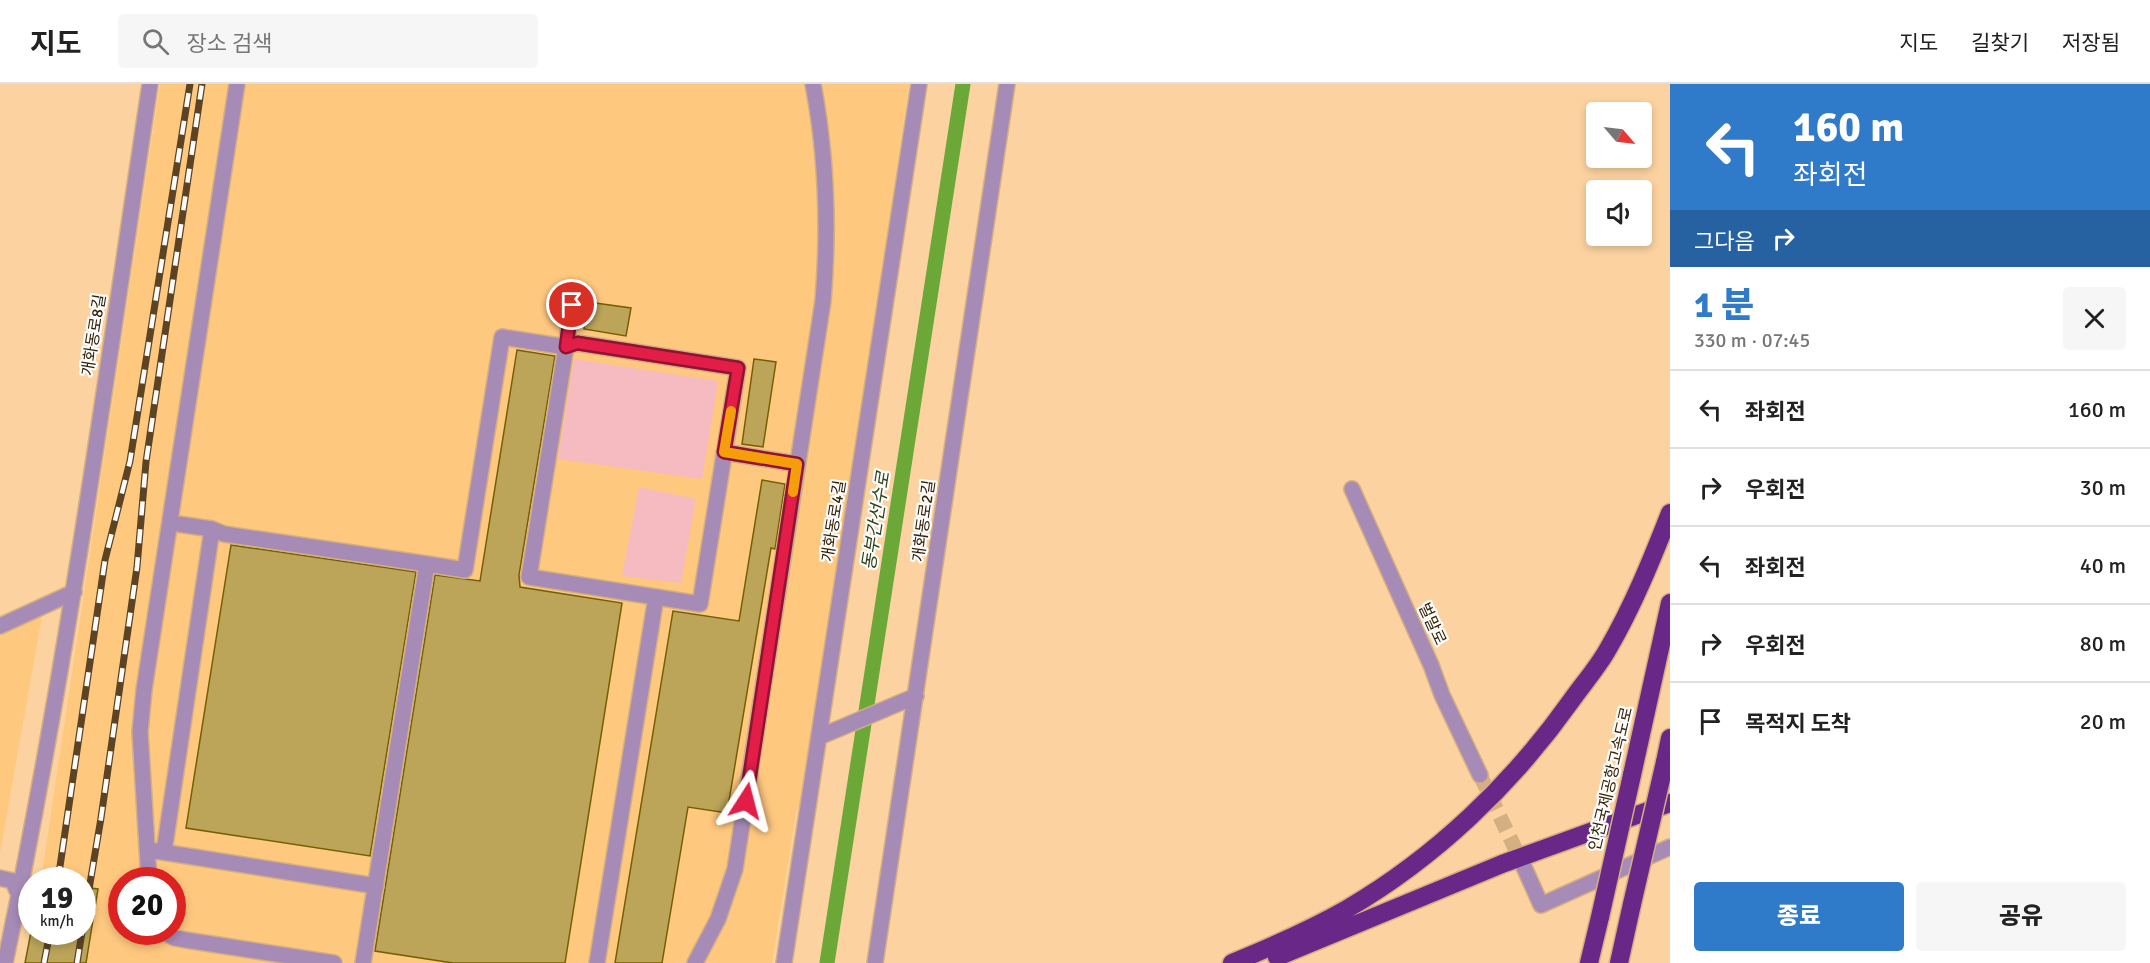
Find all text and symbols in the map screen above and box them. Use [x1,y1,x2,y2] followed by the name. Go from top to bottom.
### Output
[118,14,538,68] search box
[139,25,172,58] icon: search
[30,27,82,61] text: 지도
[187,30,272,57] text: 장소 검색
[1899,30,1938,56] text: 지도
[1971,30,2029,56] text: 길찾기
[2062,30,2120,56] text: 저장됨
[1586,102,1652,168] north arrow
[1586,102,1652,246] map controls
[1793,102,1904,153] text: 160 m
[1694,108,1772,186] icon: left
[1793,159,1868,192] text: 좌회전
[1586,180,1652,246] button: sound
[1767,222,1800,255] icon: right
[1694,228,1755,255] text: 그다음
[546,279,597,330] pin
[1694,283,1754,328] text: 1 분
[2063,287,2126,350] button: close
[555,288,588,321] icon: arrive
[78,293,110,377] street label: 개화동로8길
[1694,328,1810,353] text: 330 m · 07:45
[1694,393,1727,426] icon: left
[2068,396,2126,423] text: 160 m
[1745,398,1806,425] text: 좌회전
[857,469,895,572] water label: 동부간선수로
[1694,471,1727,504] icon: right
[2080,474,2126,501] text: 30 m
[1745,476,1806,503] text: 우회전
[818,479,850,563] street label: 개화동로4길
[908,479,940,563] street label: 개화동로2길
[1694,549,1727,582] icon: left
[2080,552,2126,579] text: 40 m
[1745,554,1806,581] text: 좌회전
[1414,600,1451,648] street label: 벌말로
[1694,627,1727,660] icon: right
[2080,630,2126,657] text: 80 m
[1745,632,1806,659] text: 우회전
[1585,705,1637,853] street label: 인천국제공항고속도로
[1694,705,1727,738] icon: arrive
[2080,708,2126,735] text: 20 m
[1745,710,1851,737] text: 목적지 도착
[714,769,778,833] position arrow
[108,867,186,945] speed limit sign: 20
[41,880,73,917] text: 19
[1694,882,1904,951] button: 종료
[1916,882,2126,951] button: 공유
[40,912,74,930] text: km/h

